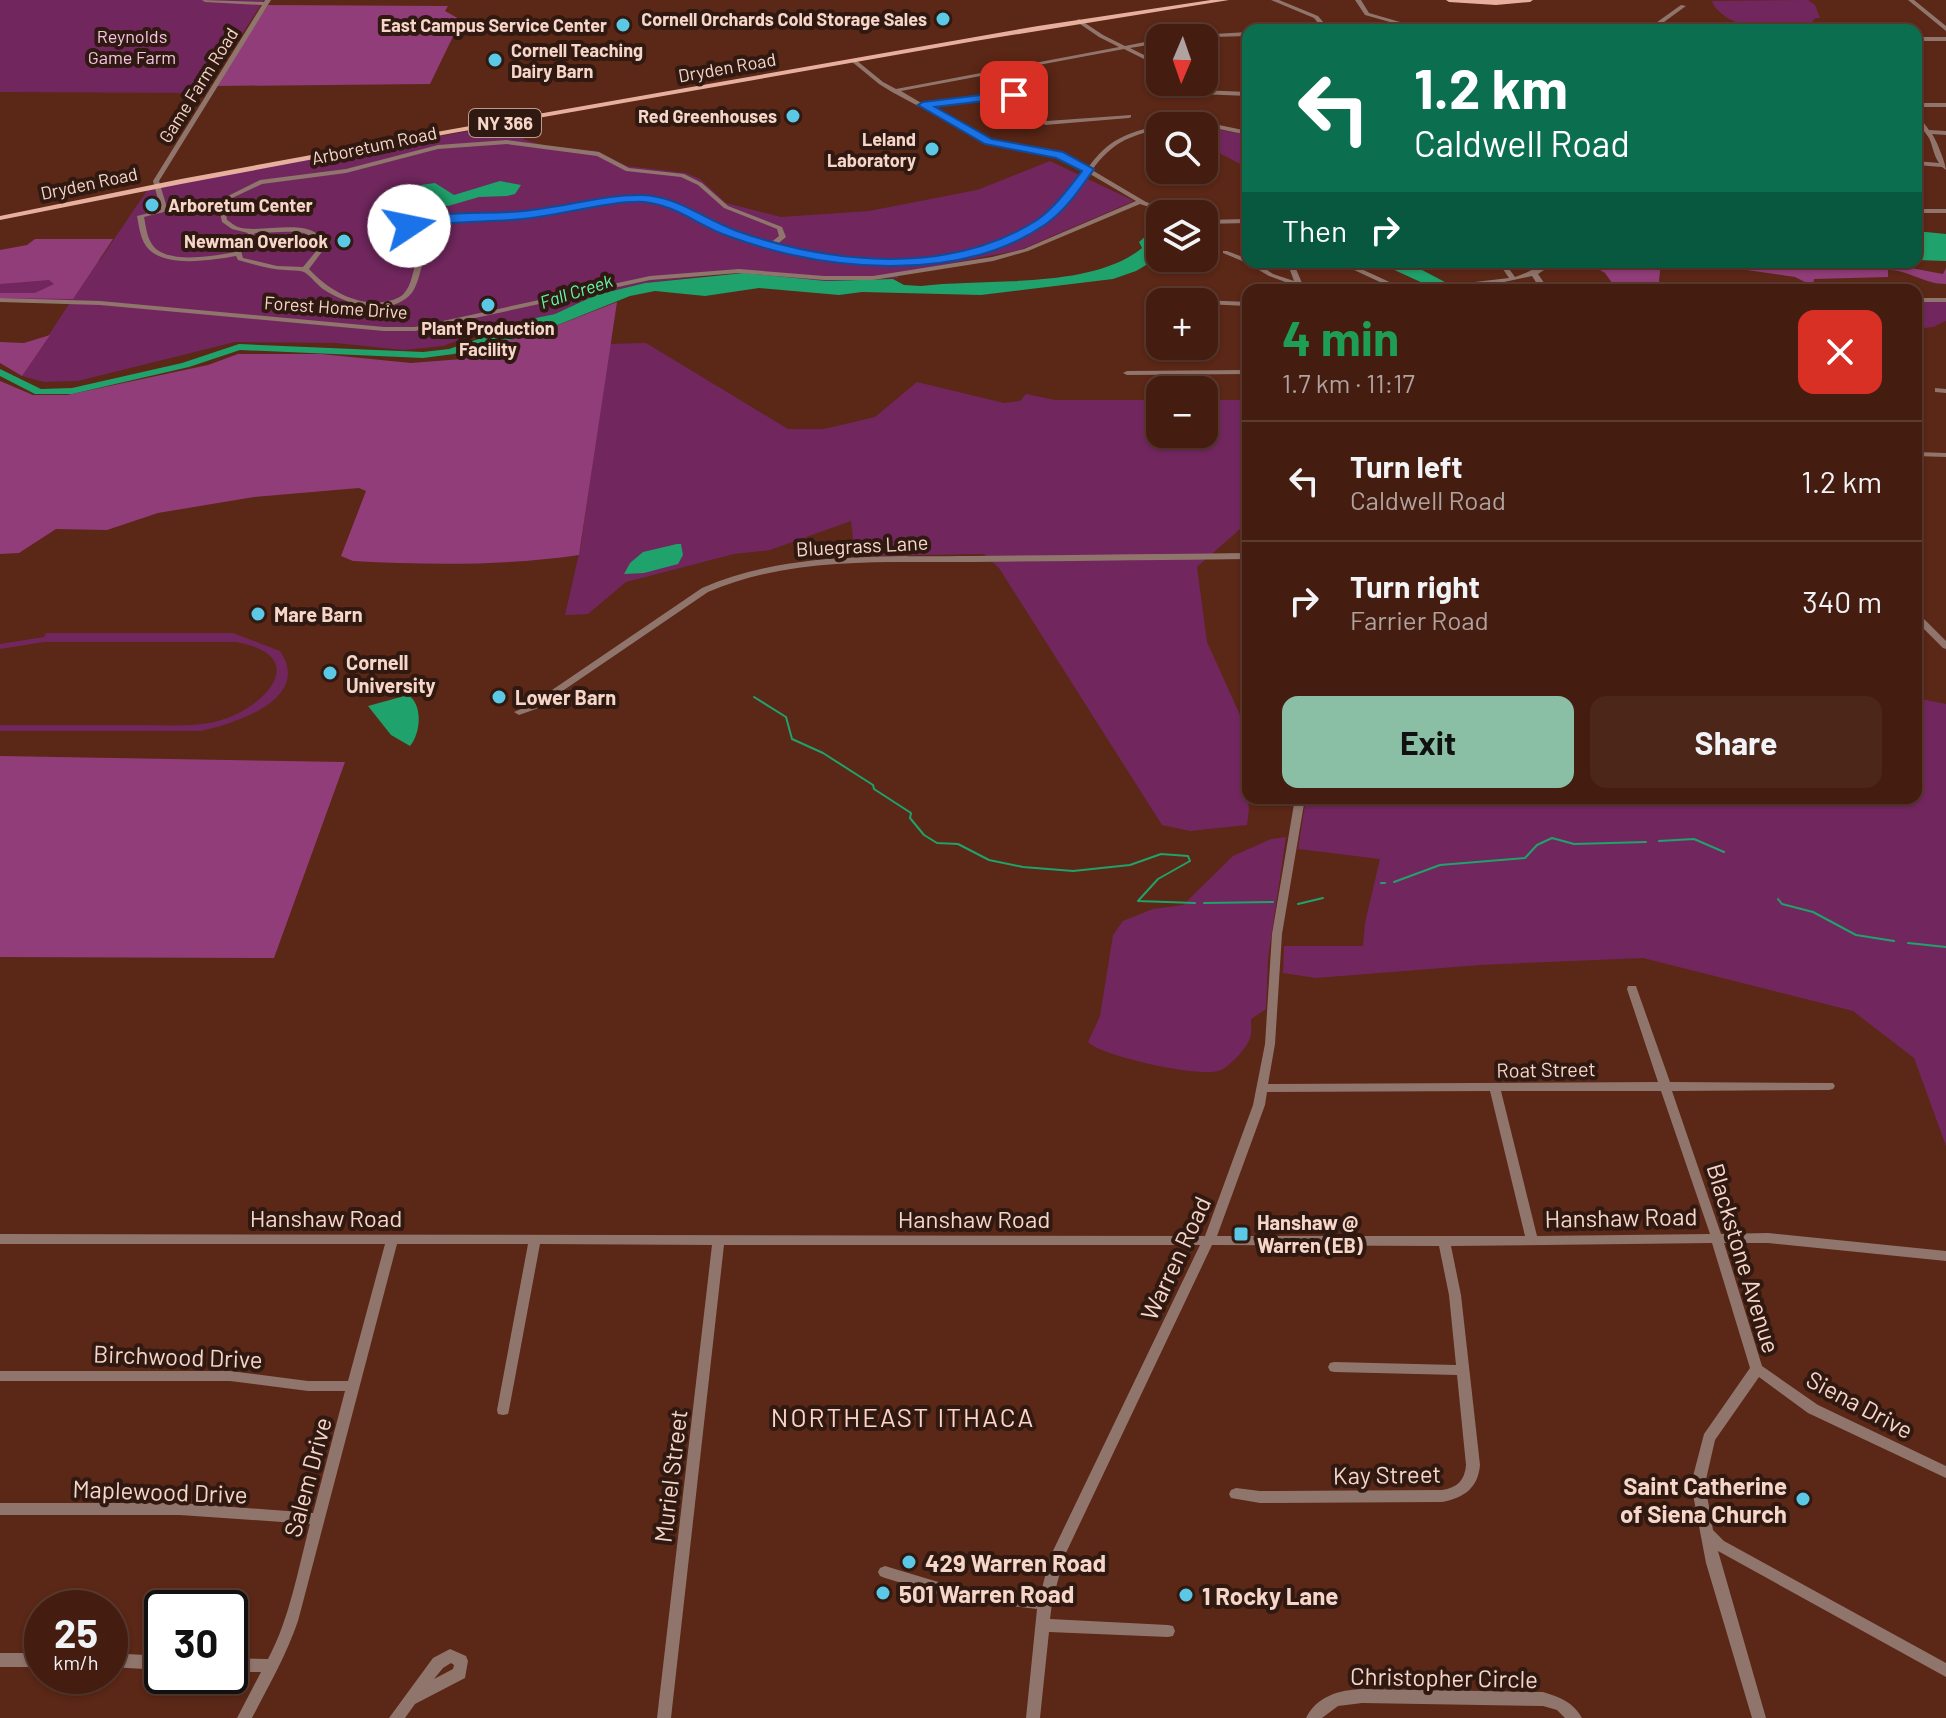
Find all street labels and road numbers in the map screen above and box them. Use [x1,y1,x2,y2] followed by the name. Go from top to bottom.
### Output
[154,23,242,147] street label: Game Farm Road
[676,48,778,86] street label: Dryden Road
[469,109,541,137] road number: NY 366
[309,121,439,169] street label: Arboretum Road
[38,162,140,204] street label: Dryden Road
[264,291,408,323] street label: Forest Home Drive
[795,530,929,560] street label: Bluegrass Lane
[1496,1056,1596,1082] street label: Roat Street
[1701,1160,1787,1356] street label: Blackstone Avenue
[1134,1192,1216,1324] street label: Warren Road
[1544,1201,1698,1233] street label: Hanshaw Road
[250,1203,402,1232] street label: Hanshaw Road
[898,1204,1050,1233] street label: Hanshaw Road
[93,1339,263,1373] street label: Birchwood Drive
[1802,1364,1918,1444] street label: Siena Drive
[647,1408,693,1544] street label: Muriel Street
[277,1414,337,1540] street label: Salem Drive
[1333,1459,1441,1489] street label: Kay Street
[72,1473,248,1509] street label: Maplewood Drive
[1350,1661,1538,1693] street label: Christopher Circle

